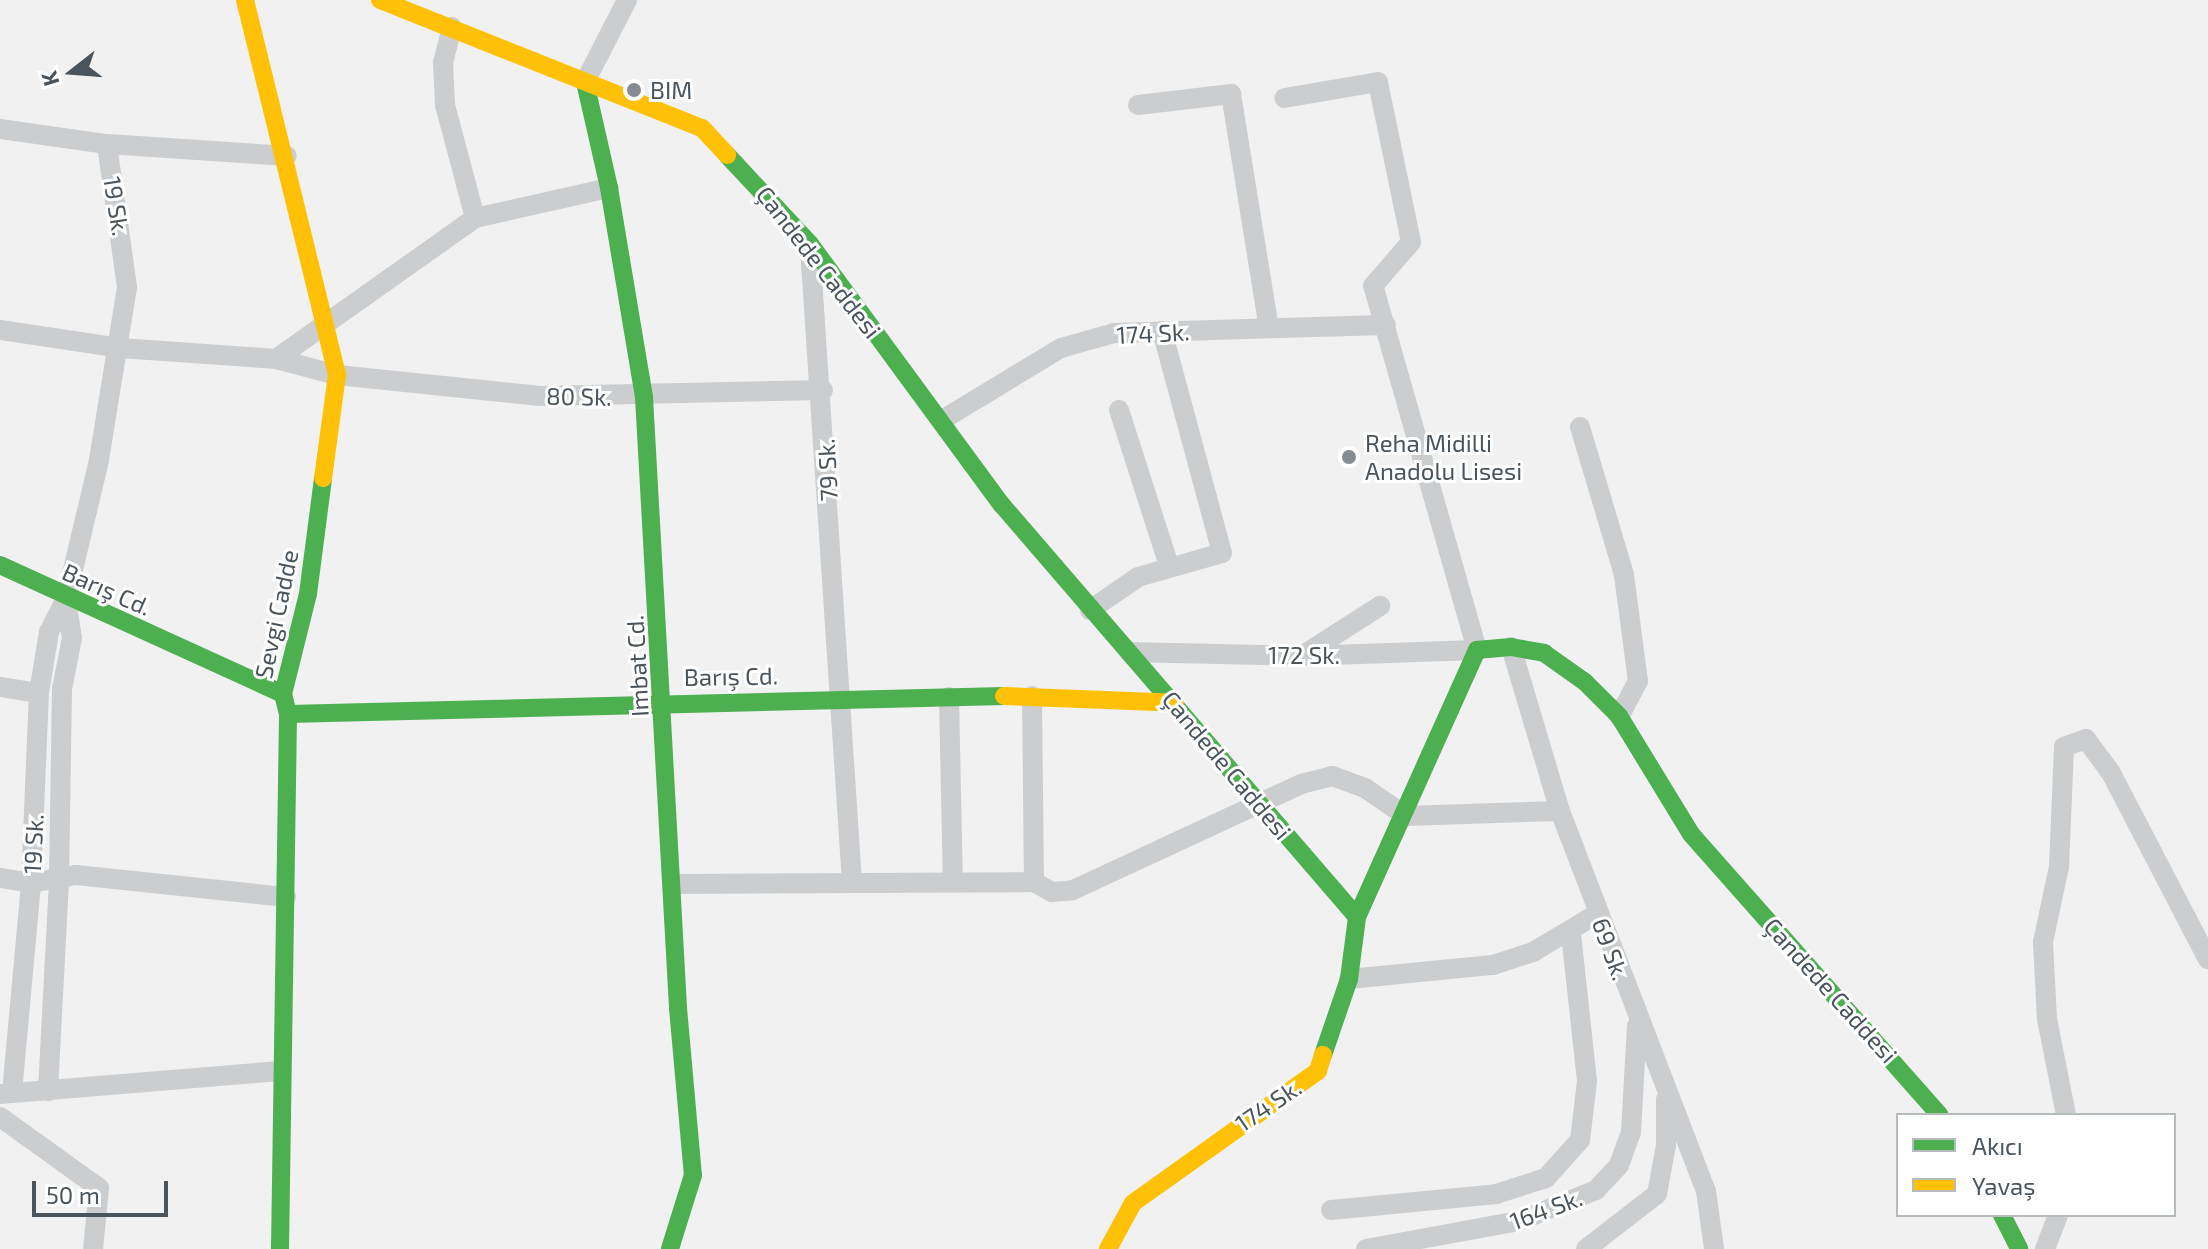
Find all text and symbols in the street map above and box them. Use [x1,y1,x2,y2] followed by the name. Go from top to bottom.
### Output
[32,32,112,112] north arrow
[35,69,64,89] text: K
[650,76,692,104] place label: BIM
[625,81,643,99] marker: BIM
[98,174,136,238] street label: 19 Sk.
[751,180,887,344] street label: Çandede Caddesi
[1116,317,1190,349] street label: 174 Sk.
[546,381,612,411] street label: 80 Sk.
[1365,429,1522,485] place label: Reha Midilli Anadolu Lisesi
[811,438,843,502] street label: 79 Sk.
[1340,448,1358,466] marker: Reha Midilli Anadolu Lisesi
[248,547,304,681] street label: Sevgi Cadde
[58,557,156,621] street label: Barış Cd.
[620,615,654,717] street label: Imbat Cd.
[1268,641,1340,669] street label: 172 Sk.
[684,661,778,691] street label: Barış Cd.
[1157,685,1297,845] street label: Çandede Caddesi
[17,813,49,875] street label: 19 Sk.
[1758,912,1904,1068] street label: Çandede Caddesi
[1587,914,1635,984] street label: 69 Sk.
[1230,1073,1306,1137] street label: 174 Sk.
[1896,1113,2176,1217] legend
[1972,1131,2023,1160] text: Akıcı
[36,1165,172,1215] scale bar
[1972,1171,2035,1200] text: Yavaş
[46,1180,100,1209] text: 50 m
[1506,1183,1586,1235] street label: 164 Sk.

